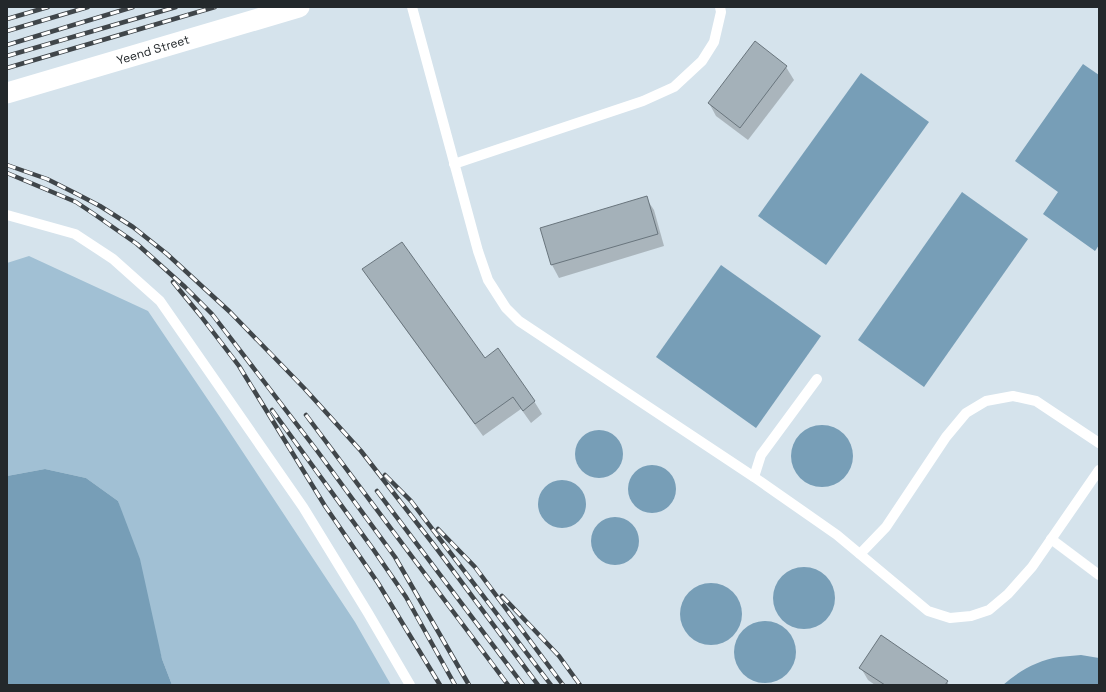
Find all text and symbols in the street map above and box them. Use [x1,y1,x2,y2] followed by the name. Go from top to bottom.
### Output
[115,31,191,69] street label: Yeend Street

